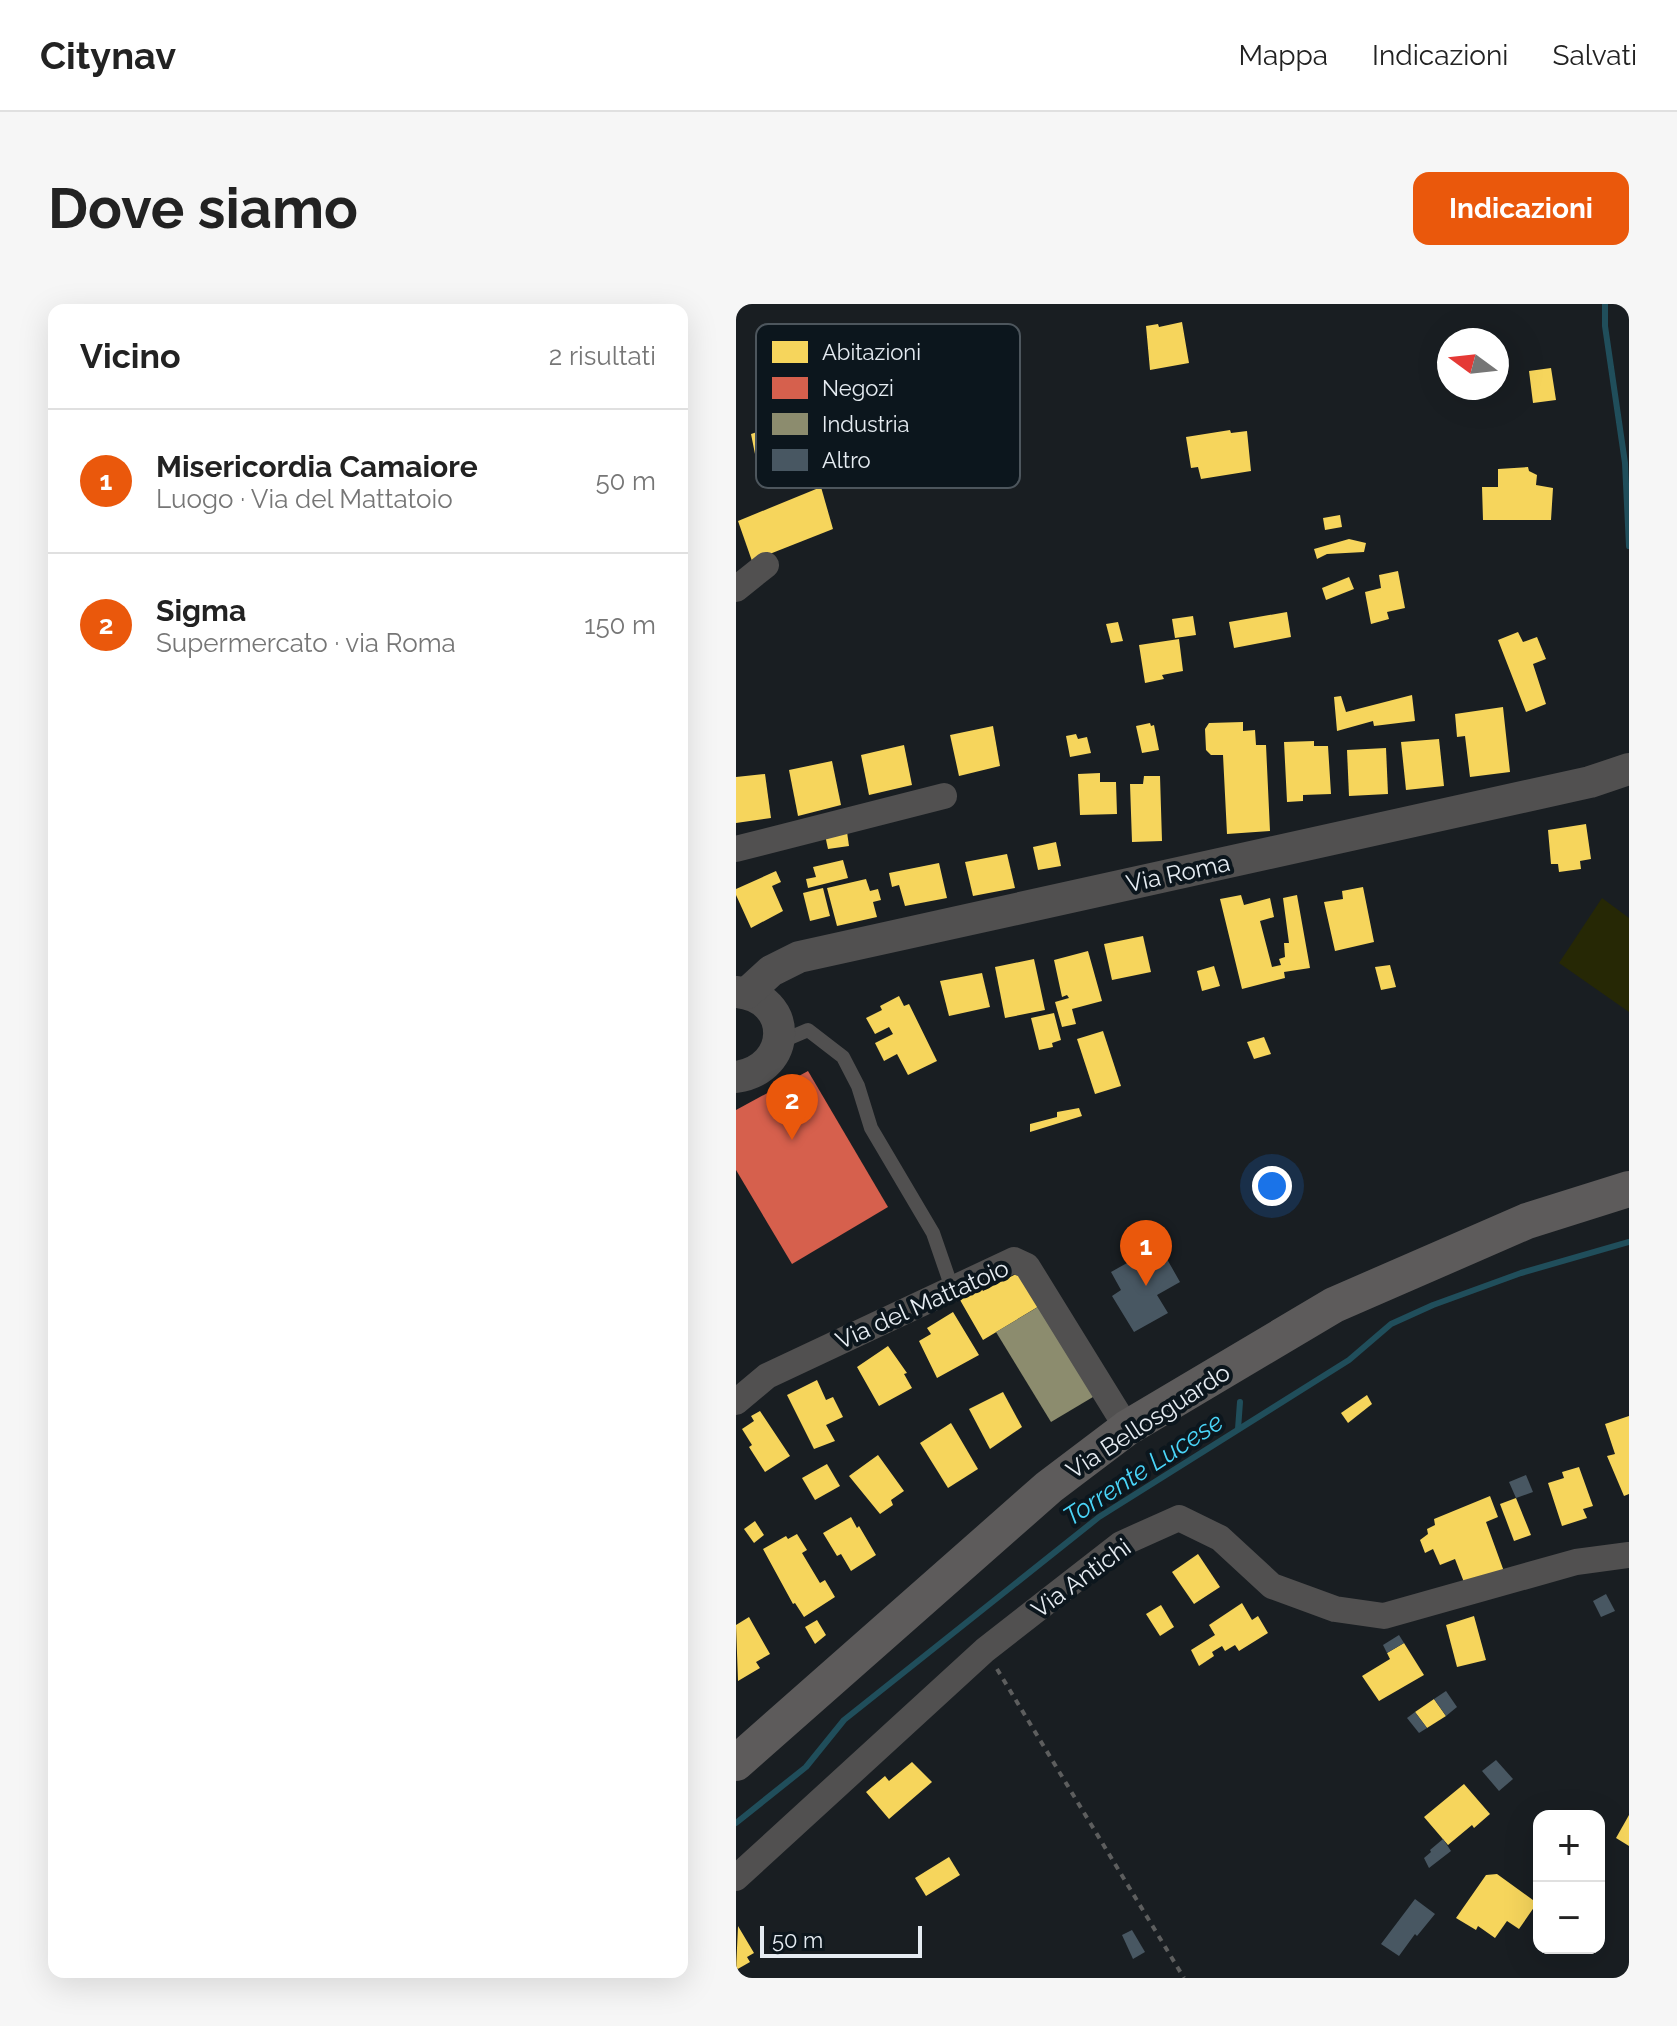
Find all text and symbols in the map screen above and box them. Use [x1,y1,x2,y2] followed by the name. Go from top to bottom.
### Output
[40,33,176,78] text: Citynav
[1239,39,1328,72] text: Mappa
[1372,39,1508,72] text: Indicazioni
[1552,39,1637,72] text: Salvati
[1413,172,1629,245] button: Indicazioni
[48,175,358,241] text: Dove siamo
[756,324,1020,488] legend
[1437,328,1509,400] north arrow
[80,336,181,376] text: Vicino
[822,339,921,365] text: Abitazioni
[549,341,656,371] text: 2 risultati
[822,375,894,401] text: Negozi
[822,411,910,437] text: Industria
[822,447,871,473] text: Altro
[156,449,478,484] text: Misericordia Camaiore
[100,466,112,496] text: 1
[595,466,656,496] text: 50 m
[156,484,453,514] text: Luogo · Via del Mattatoio
[156,593,246,628] text: Sigma
[99,610,113,640] text: 2
[584,610,656,640] text: 150 m
[156,628,456,658] text: Supermercato · via Roma
[1123,848,1233,898] street label: Via Roma
[766,1074,818,1140] pin: 2
[1252,1166,1292,1206] your location
[1120,1220,1172,1286] pin: 1
[831,1253,1013,1355] street label: Via del Mattatoio
[1061,1357,1235,1485] street label: Via Bellosguardo
[1058,1406,1228,1532] water label: Torrente Lucese
[1026,1532,1136,1624] street label: Via Antichi
[1533,1810,1605,1954] map controls
[1533,1810,1605,1882] button: +
[1533,1882,1605,1954] button: −
[760,1922,922,1958] scale bar
[772,1927,823,1953] text: 50 m

